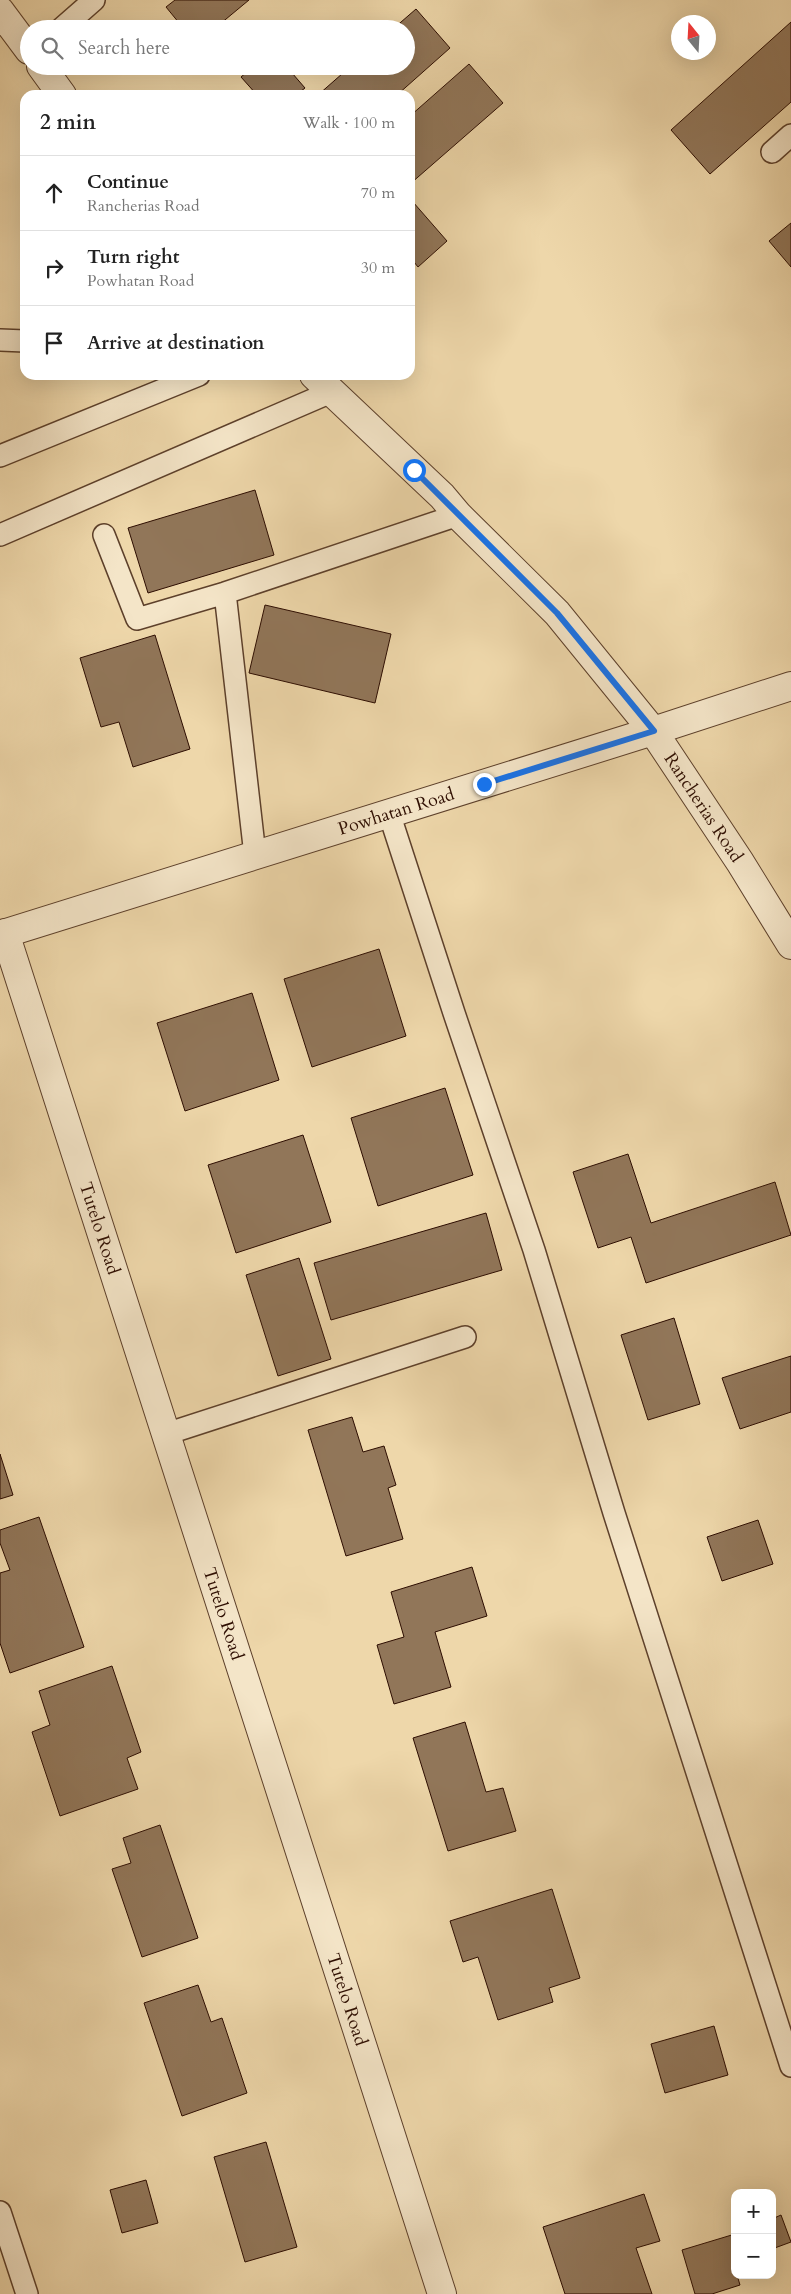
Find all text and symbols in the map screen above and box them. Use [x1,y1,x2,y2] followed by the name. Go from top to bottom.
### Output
[671,15,716,60] north arrow
[20,20,415,75] search box
[38,34,66,62] icon: search
[78,35,170,61] text: Search here
[40,108,96,137] text: 2 min
[303,112,395,134] text: Walk · 100 m
[87,169,169,195] text: Continue
[40,179,68,207] icon: ahead
[361,182,395,204] text: 70 m
[87,195,200,217] text: Rancherias Road
[87,244,179,270] text: Turn right
[40,254,68,282] icon: right
[361,257,395,279] text: 30 m
[87,270,194,292] text: Powhatan Road
[40,329,68,357] icon: arrive
[87,330,264,356] text: Arrive at destination
[403,459,426,482] route start
[658,748,749,868] street label: Rancherias Road
[473,773,496,796] route end
[335,782,458,842] street label: Powhatan Road
[73,1179,126,1278] street label: Tutelo Road
[197,1565,250,1664] street label: Tutelo Road
[320,1950,374,2049] street label: Tutelo Road
[731,2189,776,2279] map controls
[731,2189,776,2234] button: +
[731,2234,776,2279] button: −

